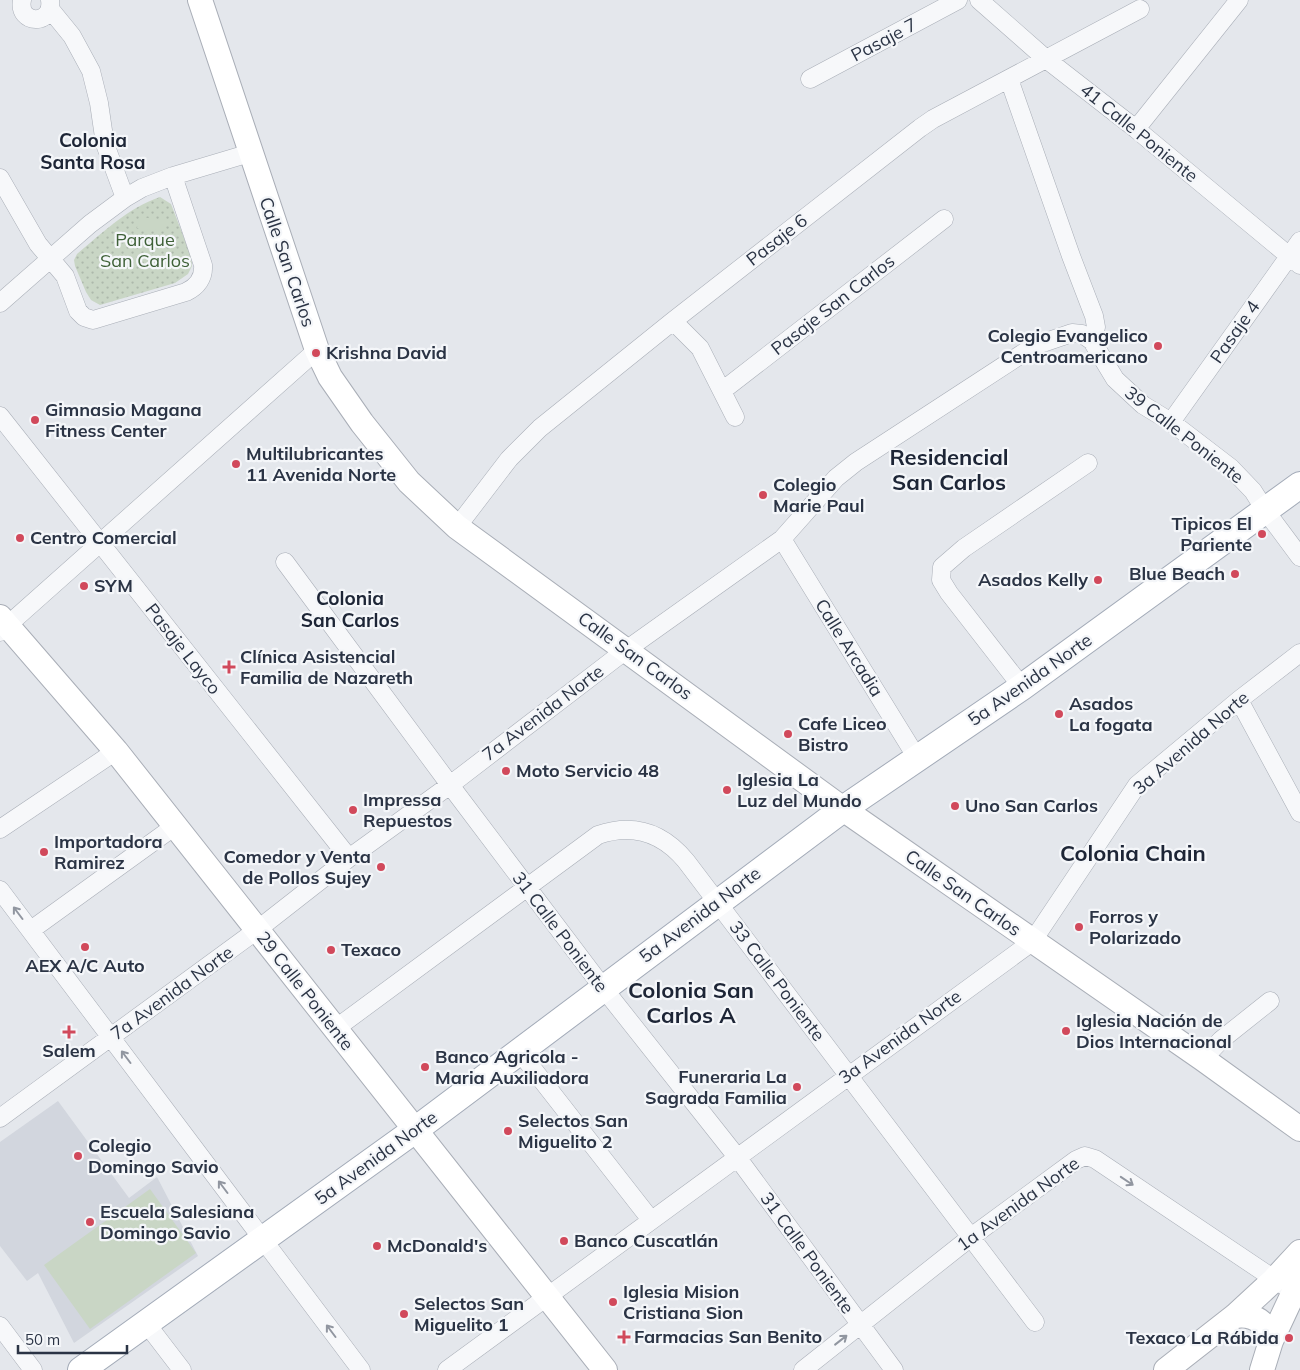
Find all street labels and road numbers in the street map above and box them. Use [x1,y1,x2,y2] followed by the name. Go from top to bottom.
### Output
[847,13,921,66] street label: Pasaje 7
[1076,78,1203,187] street label: 41 Calle Poniente
[254,194,321,330] street label: Calle San Carlos
[741,209,812,271] street label: Pasaje 6
[766,249,899,360] street label: Pasaje San Carlos
[1205,296,1265,368] street label: Pasaje 4
[1120,381,1249,488] street label: 39 Calle Poniente
[810,595,889,701] street label: Calle Arcadia
[141,598,226,699] street label: Pasaje Layco
[574,606,697,705] street label: Calle San Carlos
[963,628,1096,731] street label: 5a Avenida Norte
[477,659,608,766] street label: 7a Avenida Norte
[1128,686,1253,799] street label: 3a Avenida Norte
[901,844,1026,941] street label: Calle San Carlos
[634,861,765,968] street label: 5a Avenida Norte
[508,867,613,997] street label: 31 Calle Poniente
[725,916,830,1046] street label: 33 Calle Poniente
[252,926,359,1055] street label: 29 Calle Poniente
[106,940,238,1045] street label: 7a Avenida Norte
[834,984,966,1089] street label: 3a Avenida Norte
[310,1105,442,1210] street label: 5a Avenida Norte
[952,1151,1084,1256] street label: 1a Avenida Norte
[756,1187,859,1318] street label: 31 Calle Poniente

